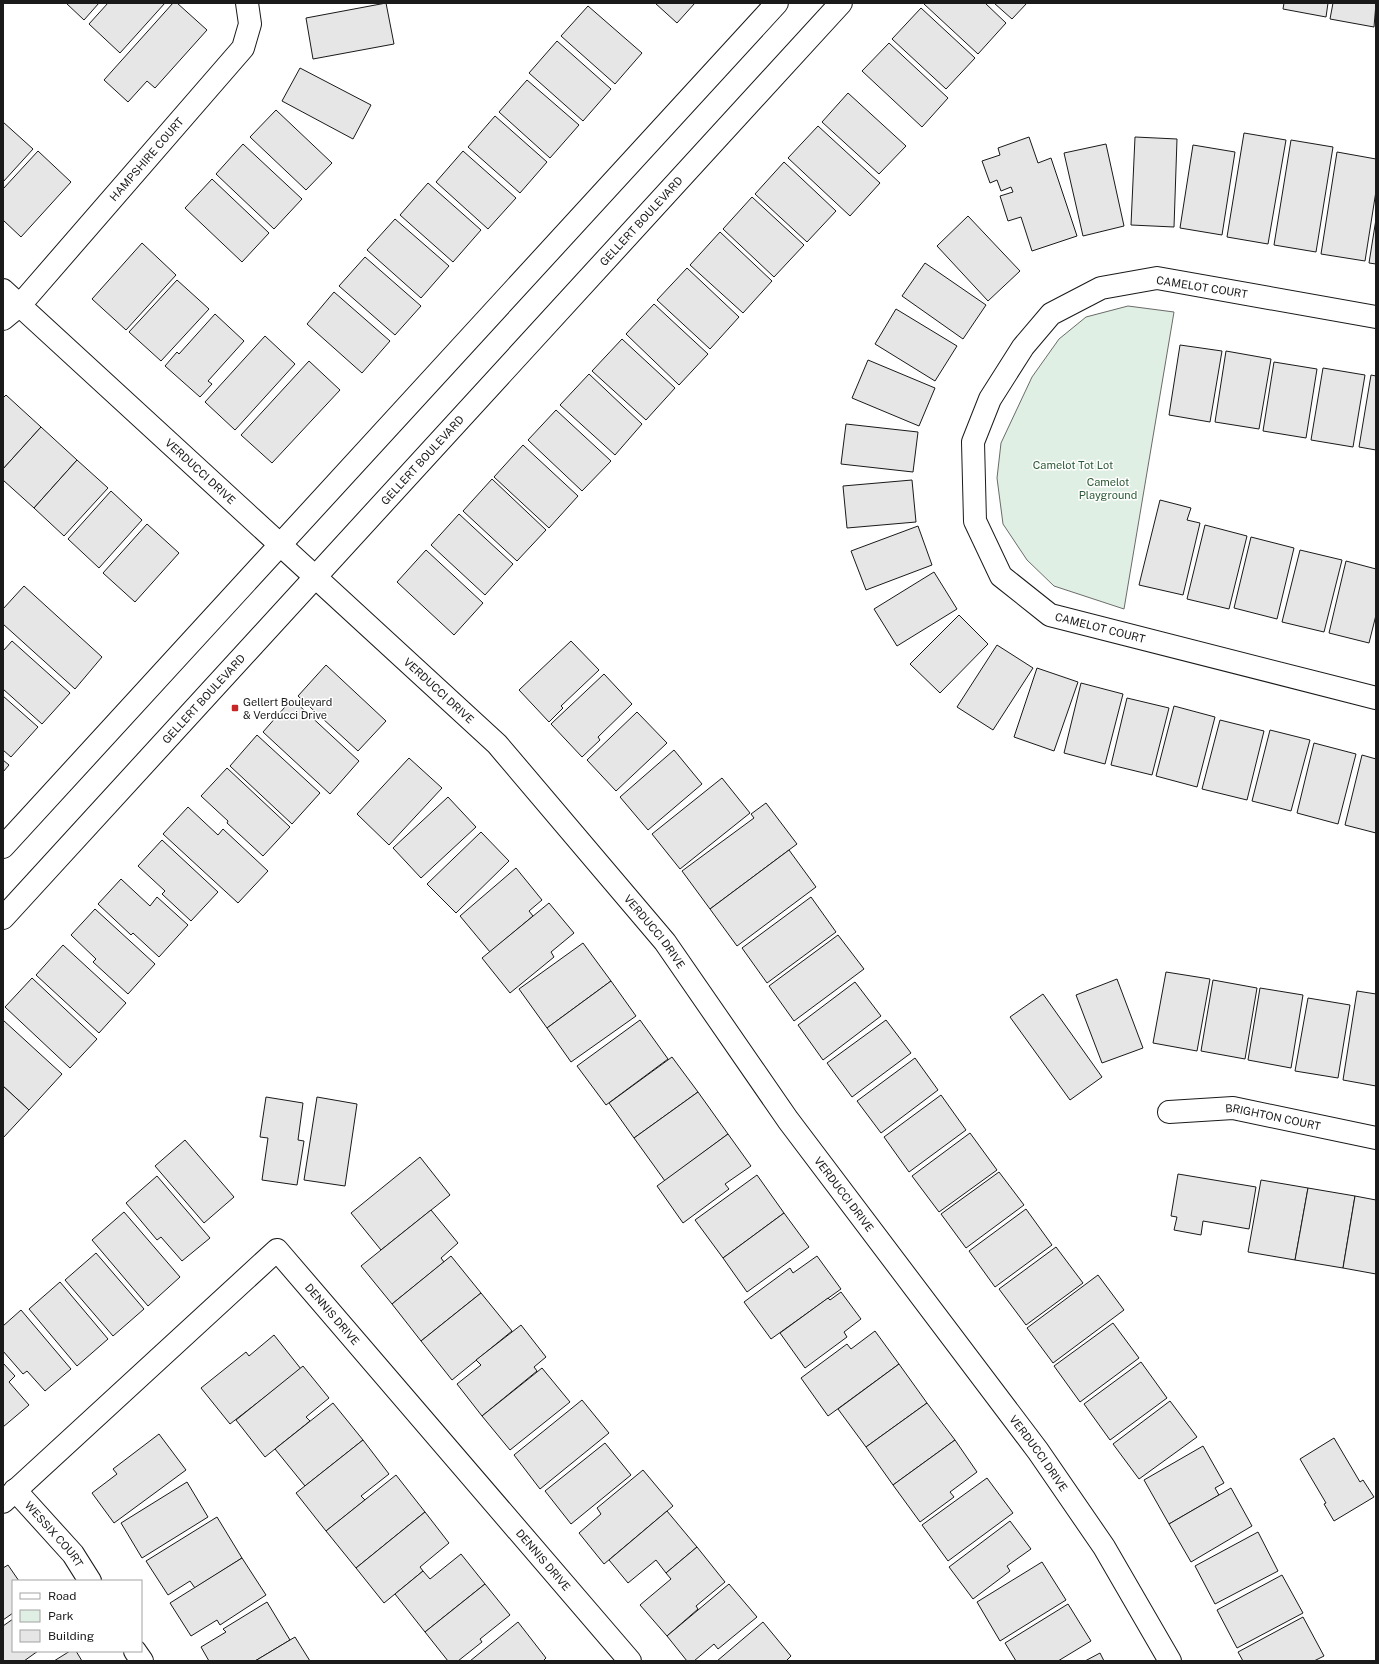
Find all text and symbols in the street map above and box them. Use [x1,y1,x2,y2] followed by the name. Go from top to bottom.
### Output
[107,115,186,203] street label: HAMPSHIRE COURT
[597,174,685,268] street label: GELLERT BOULEVARD
[1155,274,1249,300] street label: CAMELOT COURT
[379,413,466,507] street label: GELLERT BOULEVARD
[163,436,238,507] street label: VERDUCCI DRIVE
[1033,459,1113,471] park label: Camelot Tot Lot
[1079,476,1137,501] park label: Camelot Playground
[1054,611,1147,645] street label: CAMELOT COURT
[160,652,248,746] street label: GELLERT BOULEVARD
[401,656,476,726] street label: VERDUCCI DRIVE
[243,696,332,721] place label: Gellert Boulevard & Verducci Drive
[230,703,240,713] marker: Gellert Boulevard & Verducci Drive
[622,892,687,971] street label: VERDUCCI DRIVE
[1225,1102,1322,1132] street label: BRIGHTON COURT
[812,1154,876,1234] street label: VERDUCCI DRIVE
[303,1281,362,1347] street label: DENNIS DRIVE
[1007,1413,1070,1494] street label: VERDUCCI DRIVE
[22,1499,86,1569] street label: WESSIX COURT
[514,1527,573,1593] street label: DENNIS DRIVE
[12,1580,142,1652] legend
[48,1589,76,1603] text: Road
[48,1609,74,1623] text: Park
[48,1629,94,1643] text: Building

